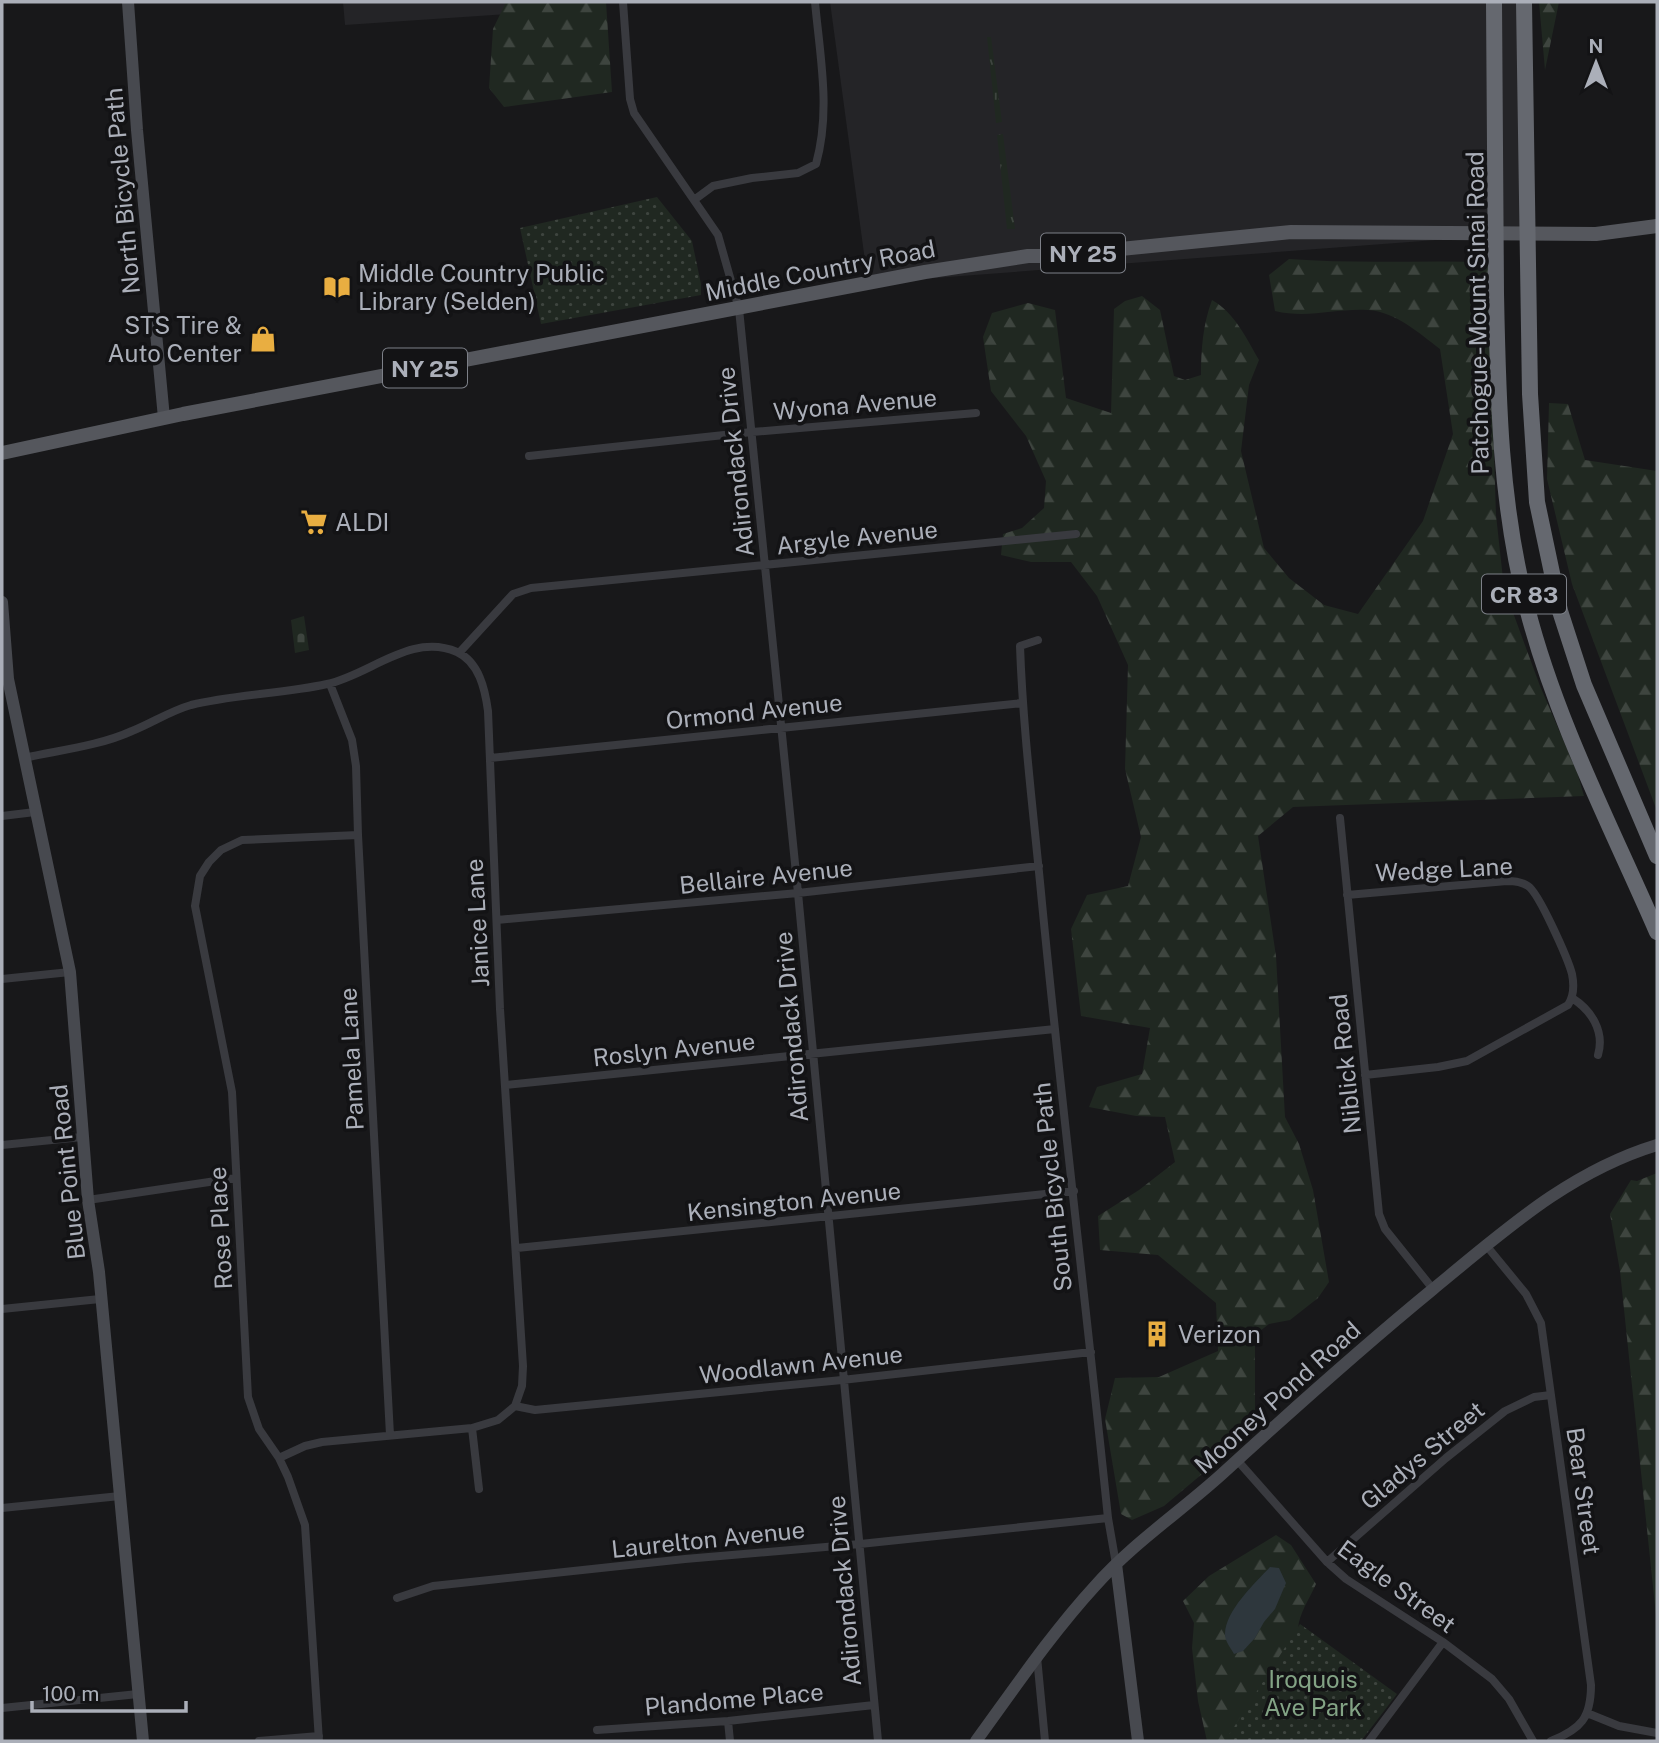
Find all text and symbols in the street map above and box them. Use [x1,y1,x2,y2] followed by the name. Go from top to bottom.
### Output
[1561,28,1631,98] north arrow
[1589,35,1603,57] text: N
[99,87,145,295] street label: North Bicycle Path
[1460,151,1494,475] street label: Patchogue-Mount Sinai Road
[703,234,937,306] street label: Middle Country Road
[1041,234,1125,272] road number: NY 25
[358,259,605,315] place label: Middle Country Public Library (Selden)
[322,272,352,302] library icon: Middle Country Public Library (Selden)
[108,311,242,367] place label: STS Tire & Auto Center
[248,324,278,354] shop icon: STS Tire & Auto Center
[383,348,467,388] road number: NY 25
[711,365,759,559] street label: Adirondack Drive
[772,383,938,425] street label: Wyona Avenue
[299,507,329,537] supermarket icon: ALDI
[335,508,389,536] place label: ALDI
[775,515,939,559] street label: Argyle Avenue
[1482,574,1566,614] road number: CR 83
[664,688,844,734] street label: Ormond Avenue
[1375,851,1513,887] street label: Wedge Lane
[678,853,854,899] street label: Bellaire Avenue
[460,858,494,988] street label: Janice Lane
[769,931,813,1123] street label: Adirondack Drive
[333,987,369,1131] street label: Pamela Lane
[1324,993,1366,1135] street label: Niblick Road
[591,1027,757,1071] street label: Roslyn Avenue
[1027,1081,1077,1293] street label: South Bicycle Path
[44,1083,90,1261] street label: Blue Point Road
[203,1166,237,1290] street label: Rose Place
[686,1176,902,1226] street label: Kensington Avenue
[1188,1315,1366,1479] street label: Mooney Pond Road
[1142,1319,1172,1349] building icon: Verizon
[1178,1320,1261,1348] place label: Verizon
[698,1339,904,1389] street label: Woodlawn Avenue
[1354,1395,1490,1515] street label: Gladys Street
[1561,1426,1607,1556] street label: Bear Street
[822,1495,866,1687] street label: Adirondack Drive
[610,1515,806,1563] street label: Laurelton Avenue
[1333,1534,1461,1638] street label: Eagle Street
[1264,1665,1362,1721] park label: Iroquois Ave Park
[32,1670,186,1714] scale bar
[643,1677,825,1721] street label: Plandome Place
[42,1681,99,1706] text: 100 m

